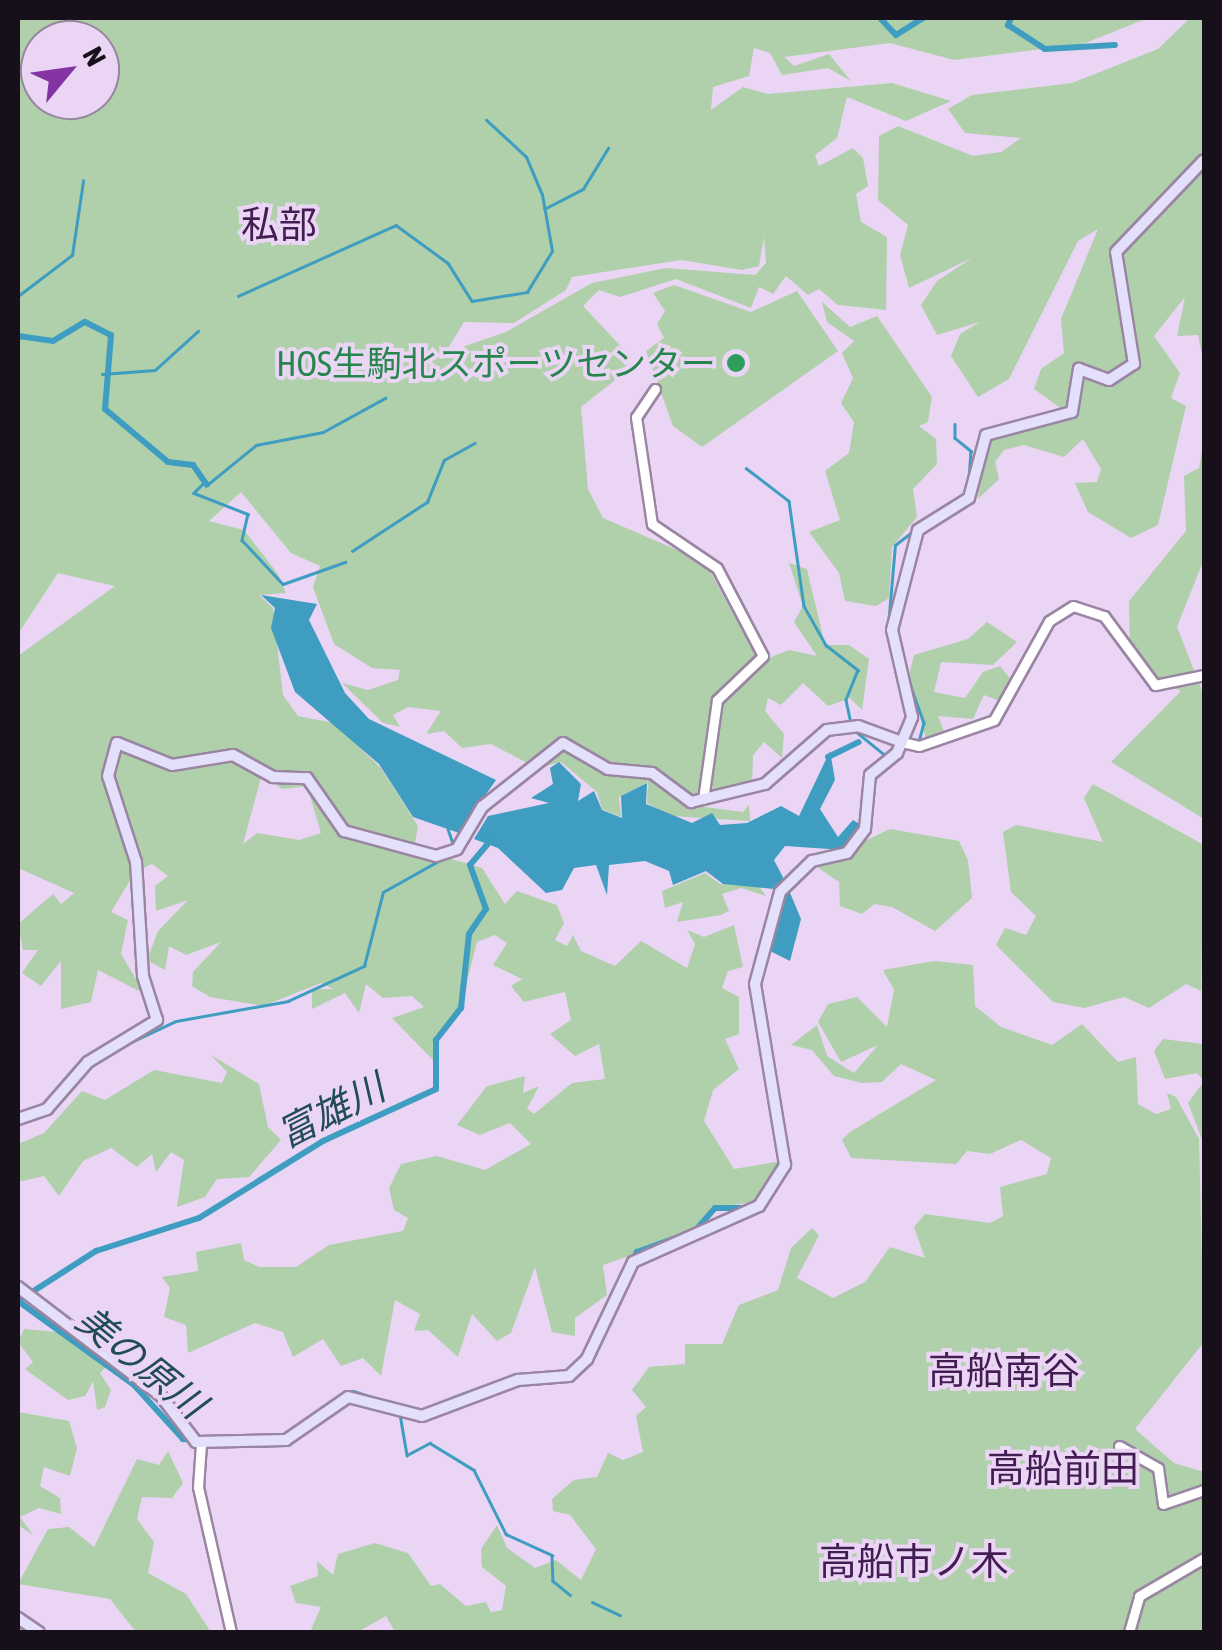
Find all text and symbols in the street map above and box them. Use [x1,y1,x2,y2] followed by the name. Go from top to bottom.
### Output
[20,20,120,120] north arrow
[76,41,112,71] text: N
[241,202,317,248] district label: 私部
[276,342,716,384] place label: HOS生駒北スポーツセンター
[725,352,747,374] marker: HOS生駒北スポーツセンター
[270,1065,392,1157] water label: 富雄川
[68,1296,214,1428] water label: 美の原川
[928,1348,1080,1394] district label: 高船南谷
[987,1446,1139,1492] district label: 高船前田
[819,1539,1009,1585] district label: 高船市ノ木

